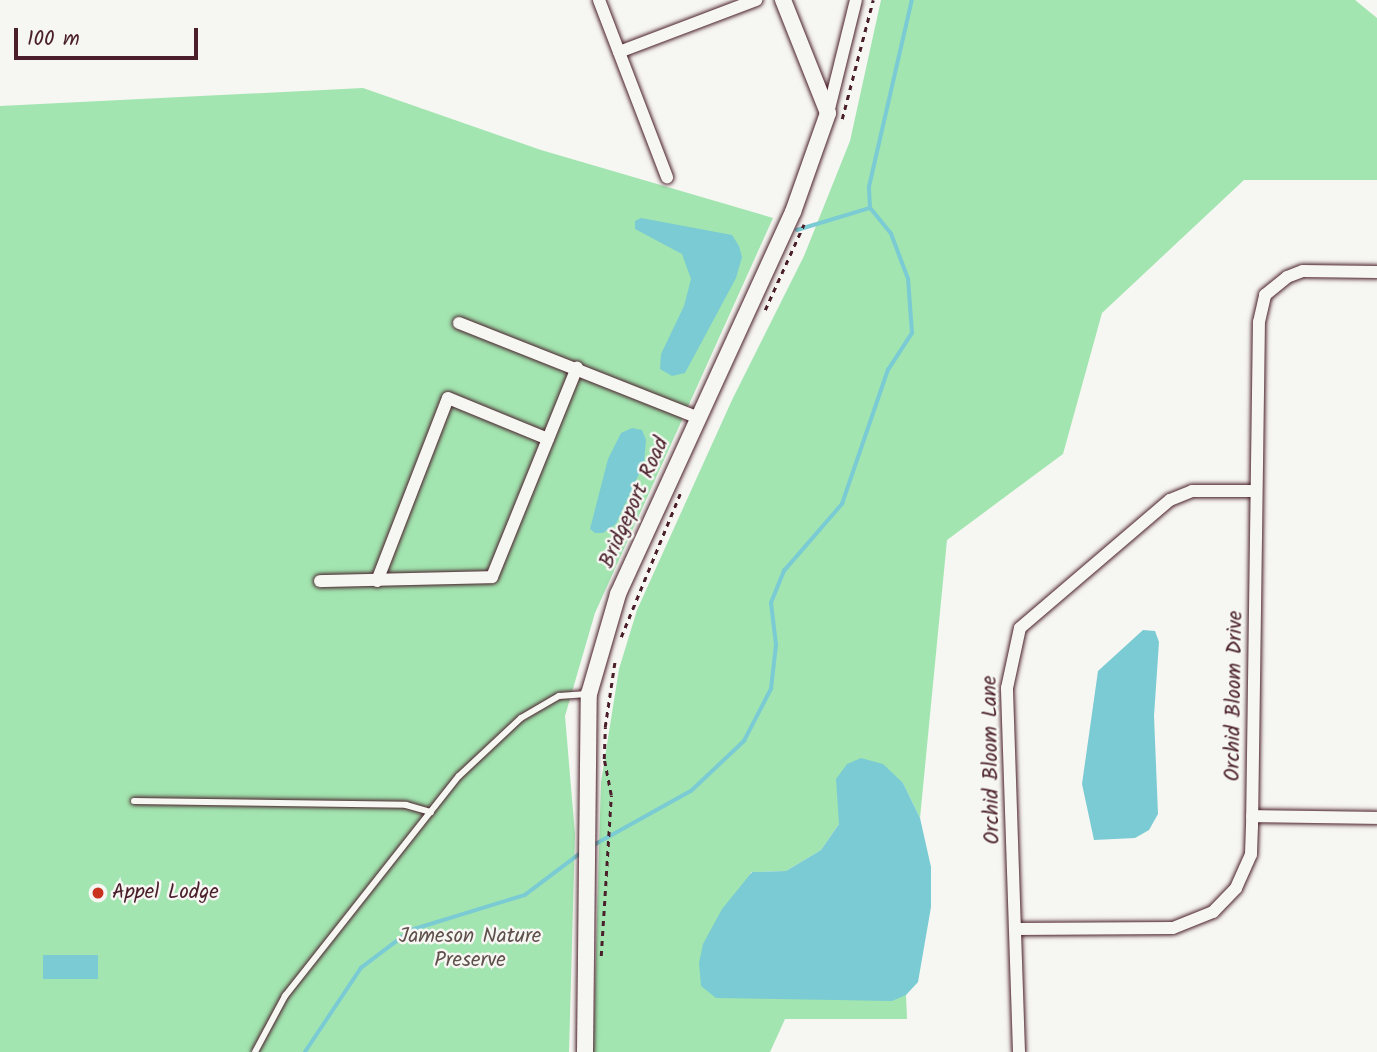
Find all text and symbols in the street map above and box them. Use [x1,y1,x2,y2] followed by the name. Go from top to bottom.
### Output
[18,14,201,58] scale bar
[27,23,80,56] text: 100 m
[595,434,675,572] street label: Bridgeport Road
[1221,610,1249,782] street label: Orchid Bloom Drive
[978,675,1006,845] street label: Orchid Bloom Lane
[112,880,219,906] place label: Appel Lodge
[90,885,106,901] marker: Appel Lodge
[399,924,541,974] park label: Jameson Nature Preserve

